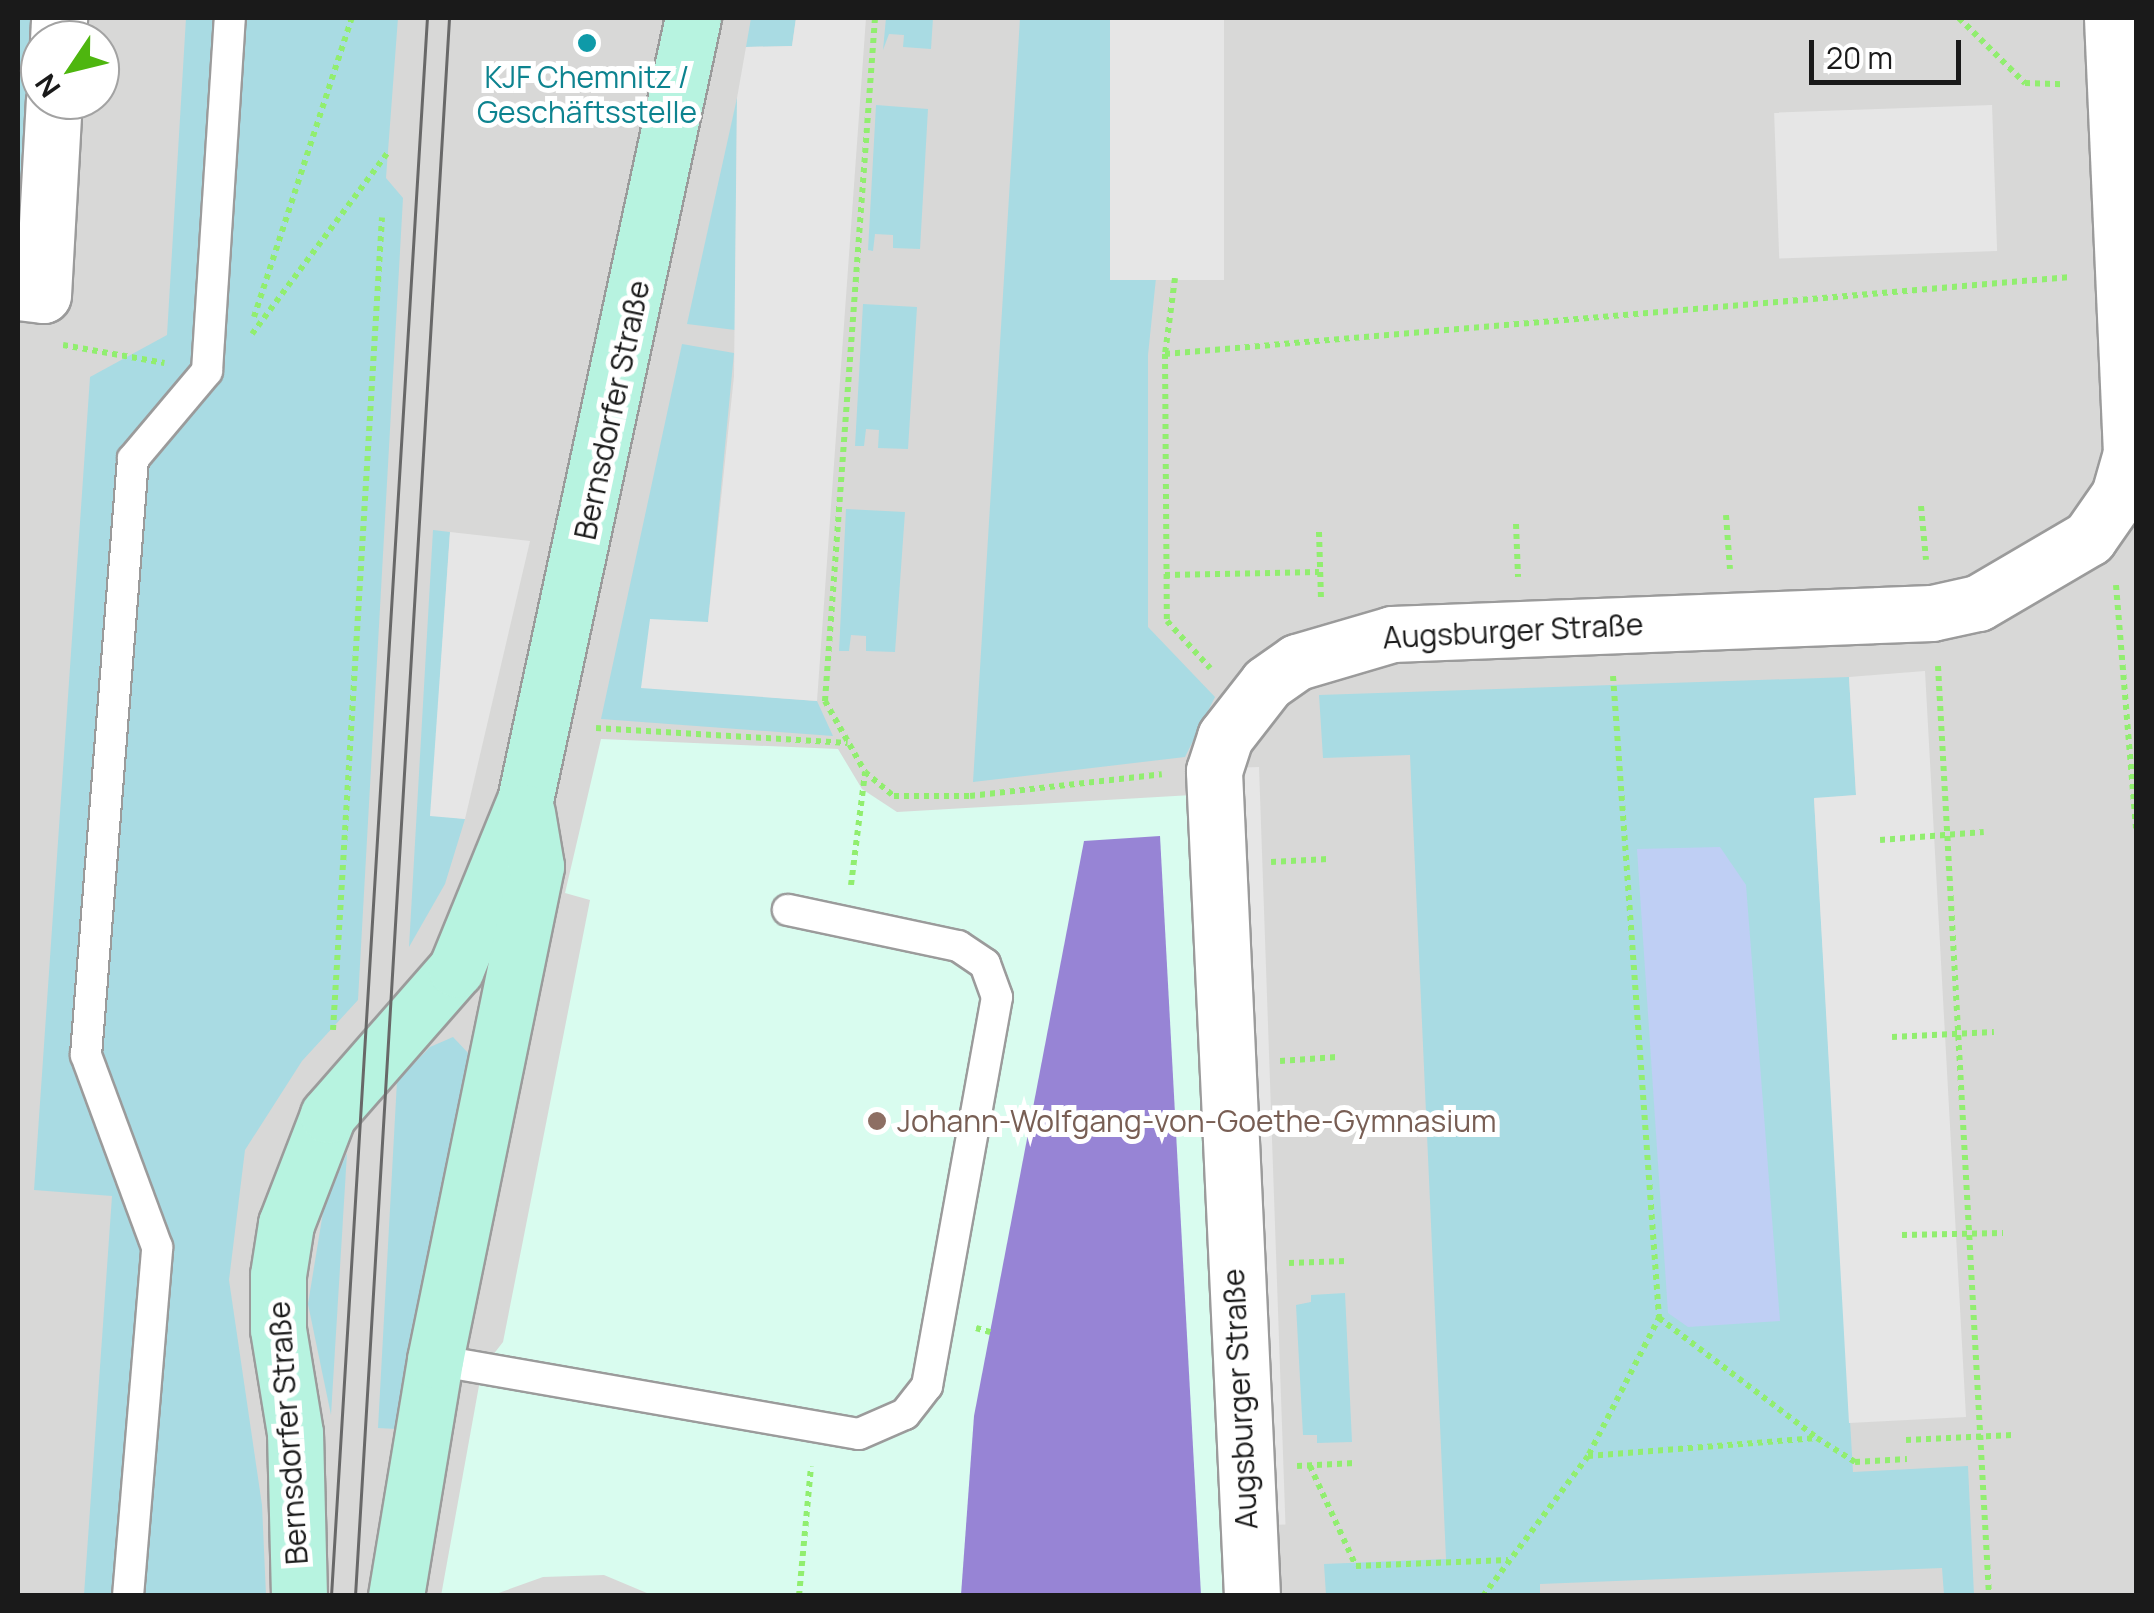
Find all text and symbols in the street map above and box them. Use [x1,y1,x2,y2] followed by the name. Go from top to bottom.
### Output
[20,20,120,120] north arrow
[1814,20,1966,82] scale bar
[576,32,598,54] marker: KJF Chemnitz / Geschäftsstelle
[1826,37,1893,78] text: 20 m
[477,59,697,130] place label: KJF Chemnitz / Geschäftsstelle
[26,67,68,105] text: N
[567,277,657,543] street label: Bernsdorfer Straße
[1382,606,1644,656] street label: Augsburger Straße
[897,1103,1496,1139] place label: Johann-Wolfgang-von-Goethe-Gymnasium
[866,1110,888,1132] marker: Johann-Wolfgang-von-Goethe-Gymnasium
[1215,1268,1265,1530] street label: Augsburger Straße
[261,1300,315,1566] street label: Bernsdorfer Straße

